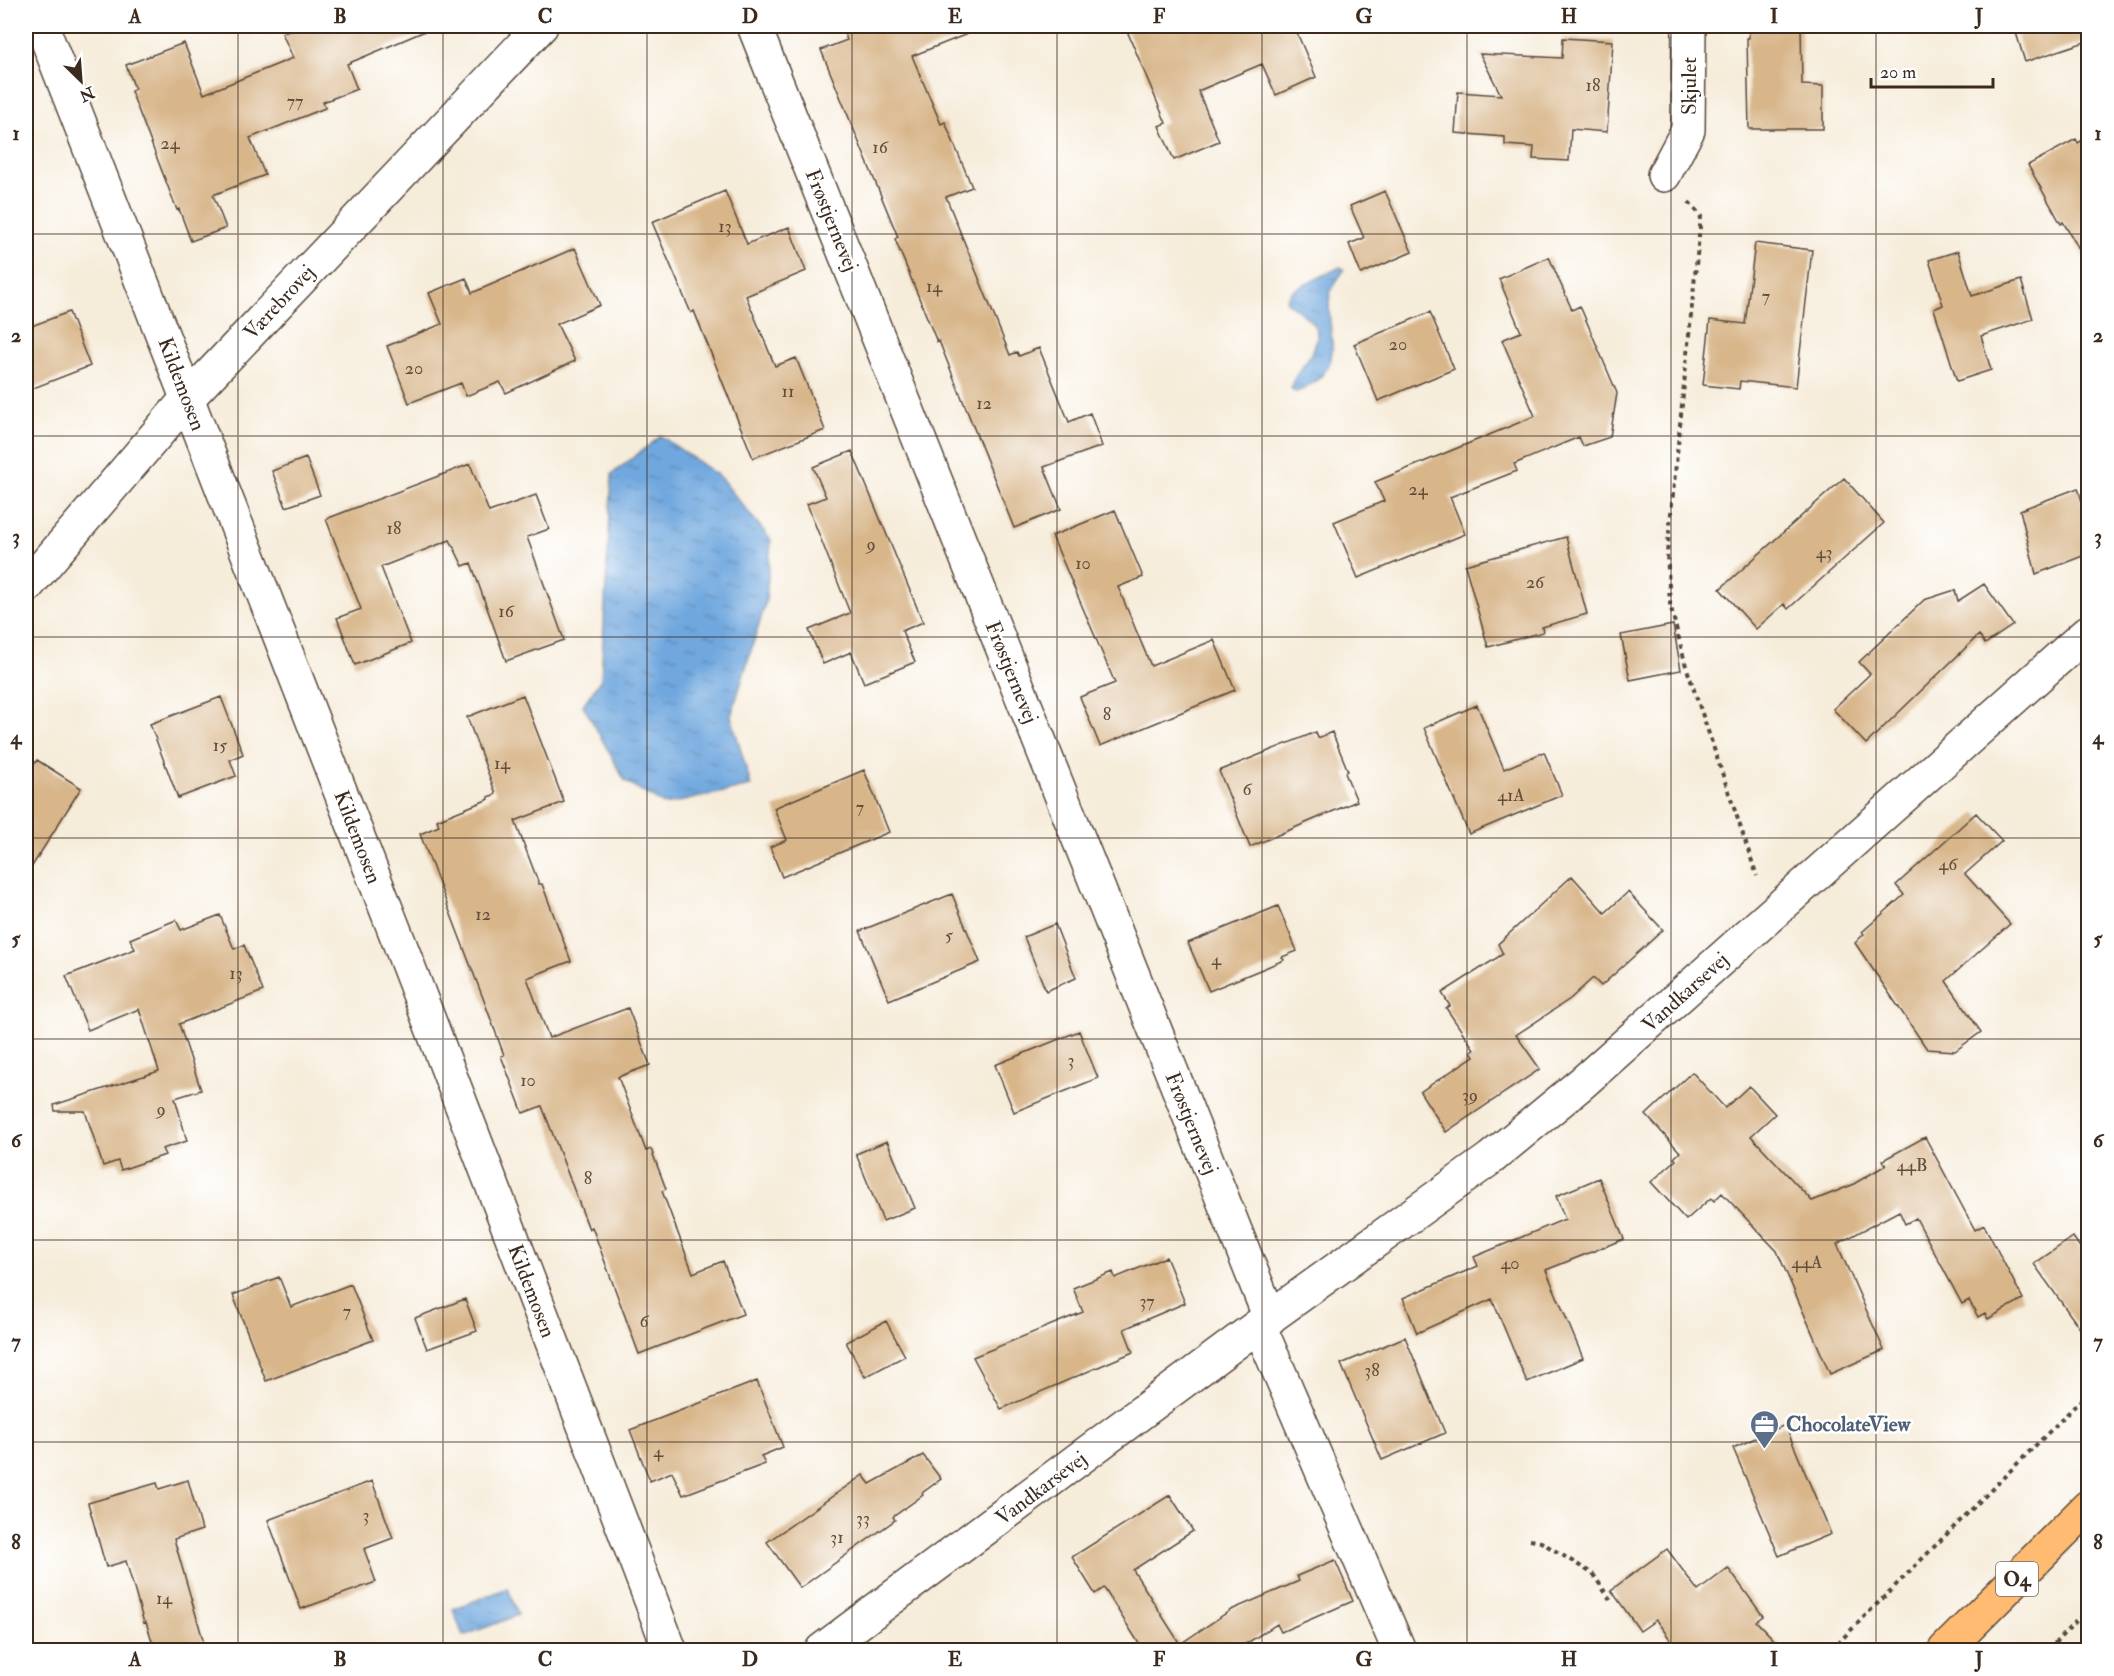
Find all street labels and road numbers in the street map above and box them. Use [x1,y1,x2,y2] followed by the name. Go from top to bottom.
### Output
[1676,57,1703,115] street label: Skjulet
[799,165,864,275] street label: Frøstjernevej
[238,259,321,345] street label: Værebrovej
[151,334,212,435] street label: Kildemosen
[979,617,1044,727] street label: Frøstjernevej
[327,787,388,888] street label: Kildemosen
[1636,946,1734,1038] street label: Vandkarsevej
[1159,1068,1224,1178] street label: Frøstjernevej
[501,1241,562,1342] street label: Kildemosen
[990,1445,1092,1532] street label: Vandkarsevej
[1996,1562,2038,1596] road number: O4

